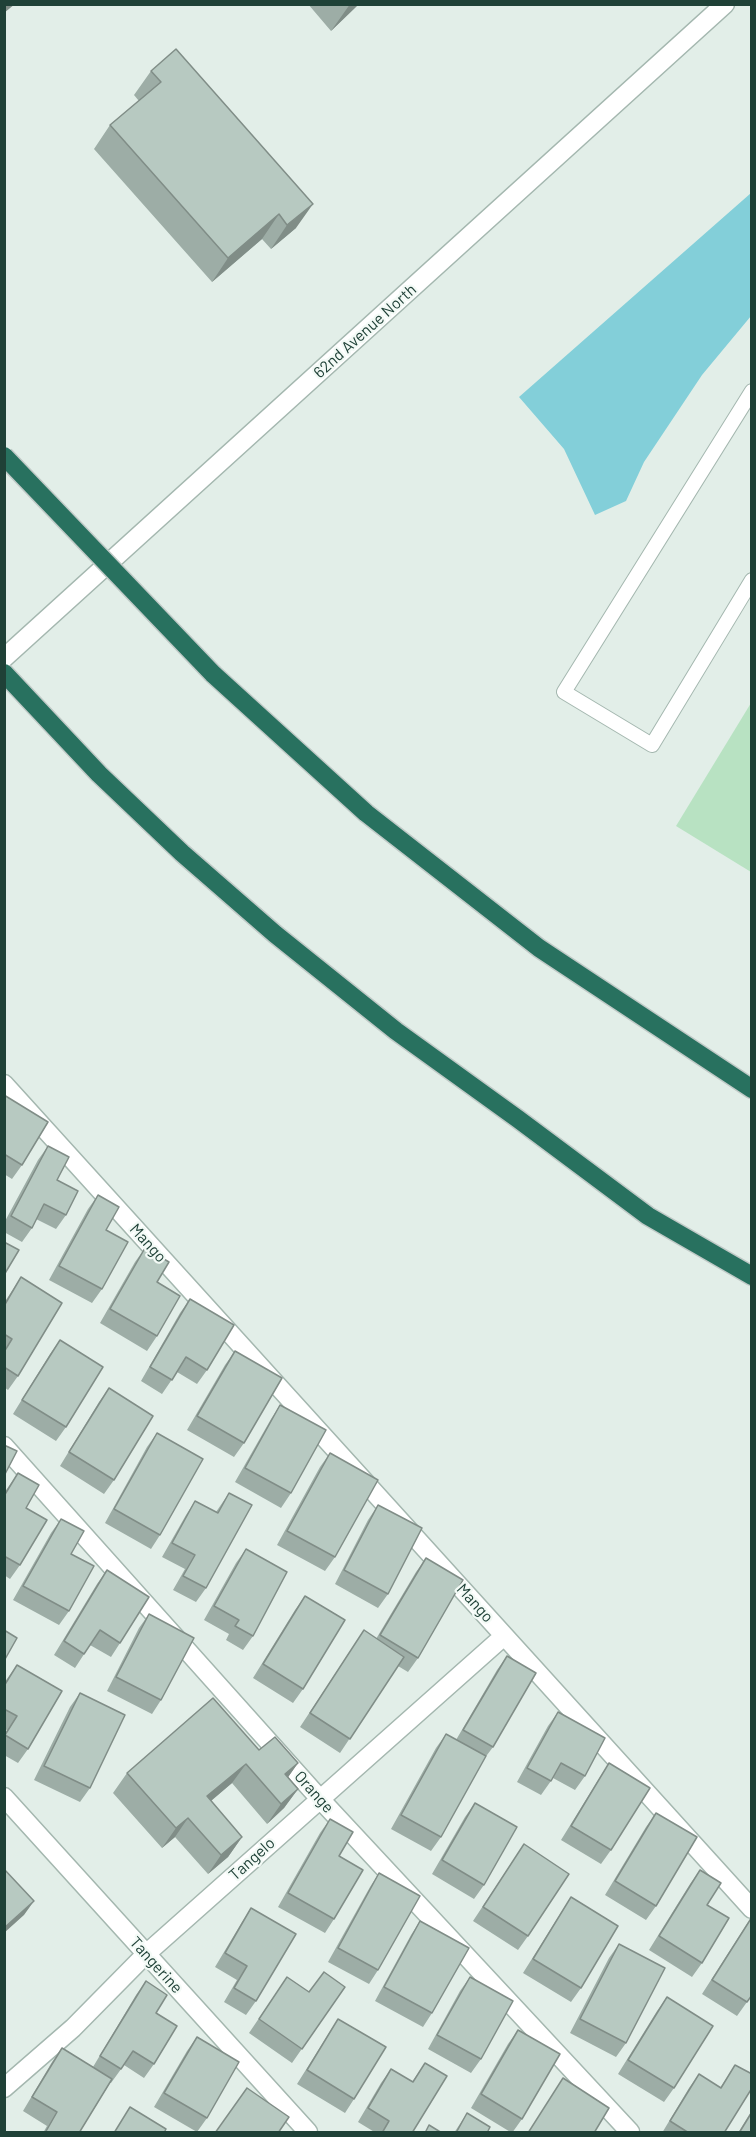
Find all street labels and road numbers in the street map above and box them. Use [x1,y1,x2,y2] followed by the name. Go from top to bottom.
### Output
[310,280,420,382] street label: 62nd Avenue North
[126,1220,170,1266] street label: Mango
[453,1580,497,1626] street label: Mango
[290,1767,338,1817] street label: Orange
[225,1833,279,1885] street label: Tangelo
[126,1933,186,1997] street label: Tangerine

